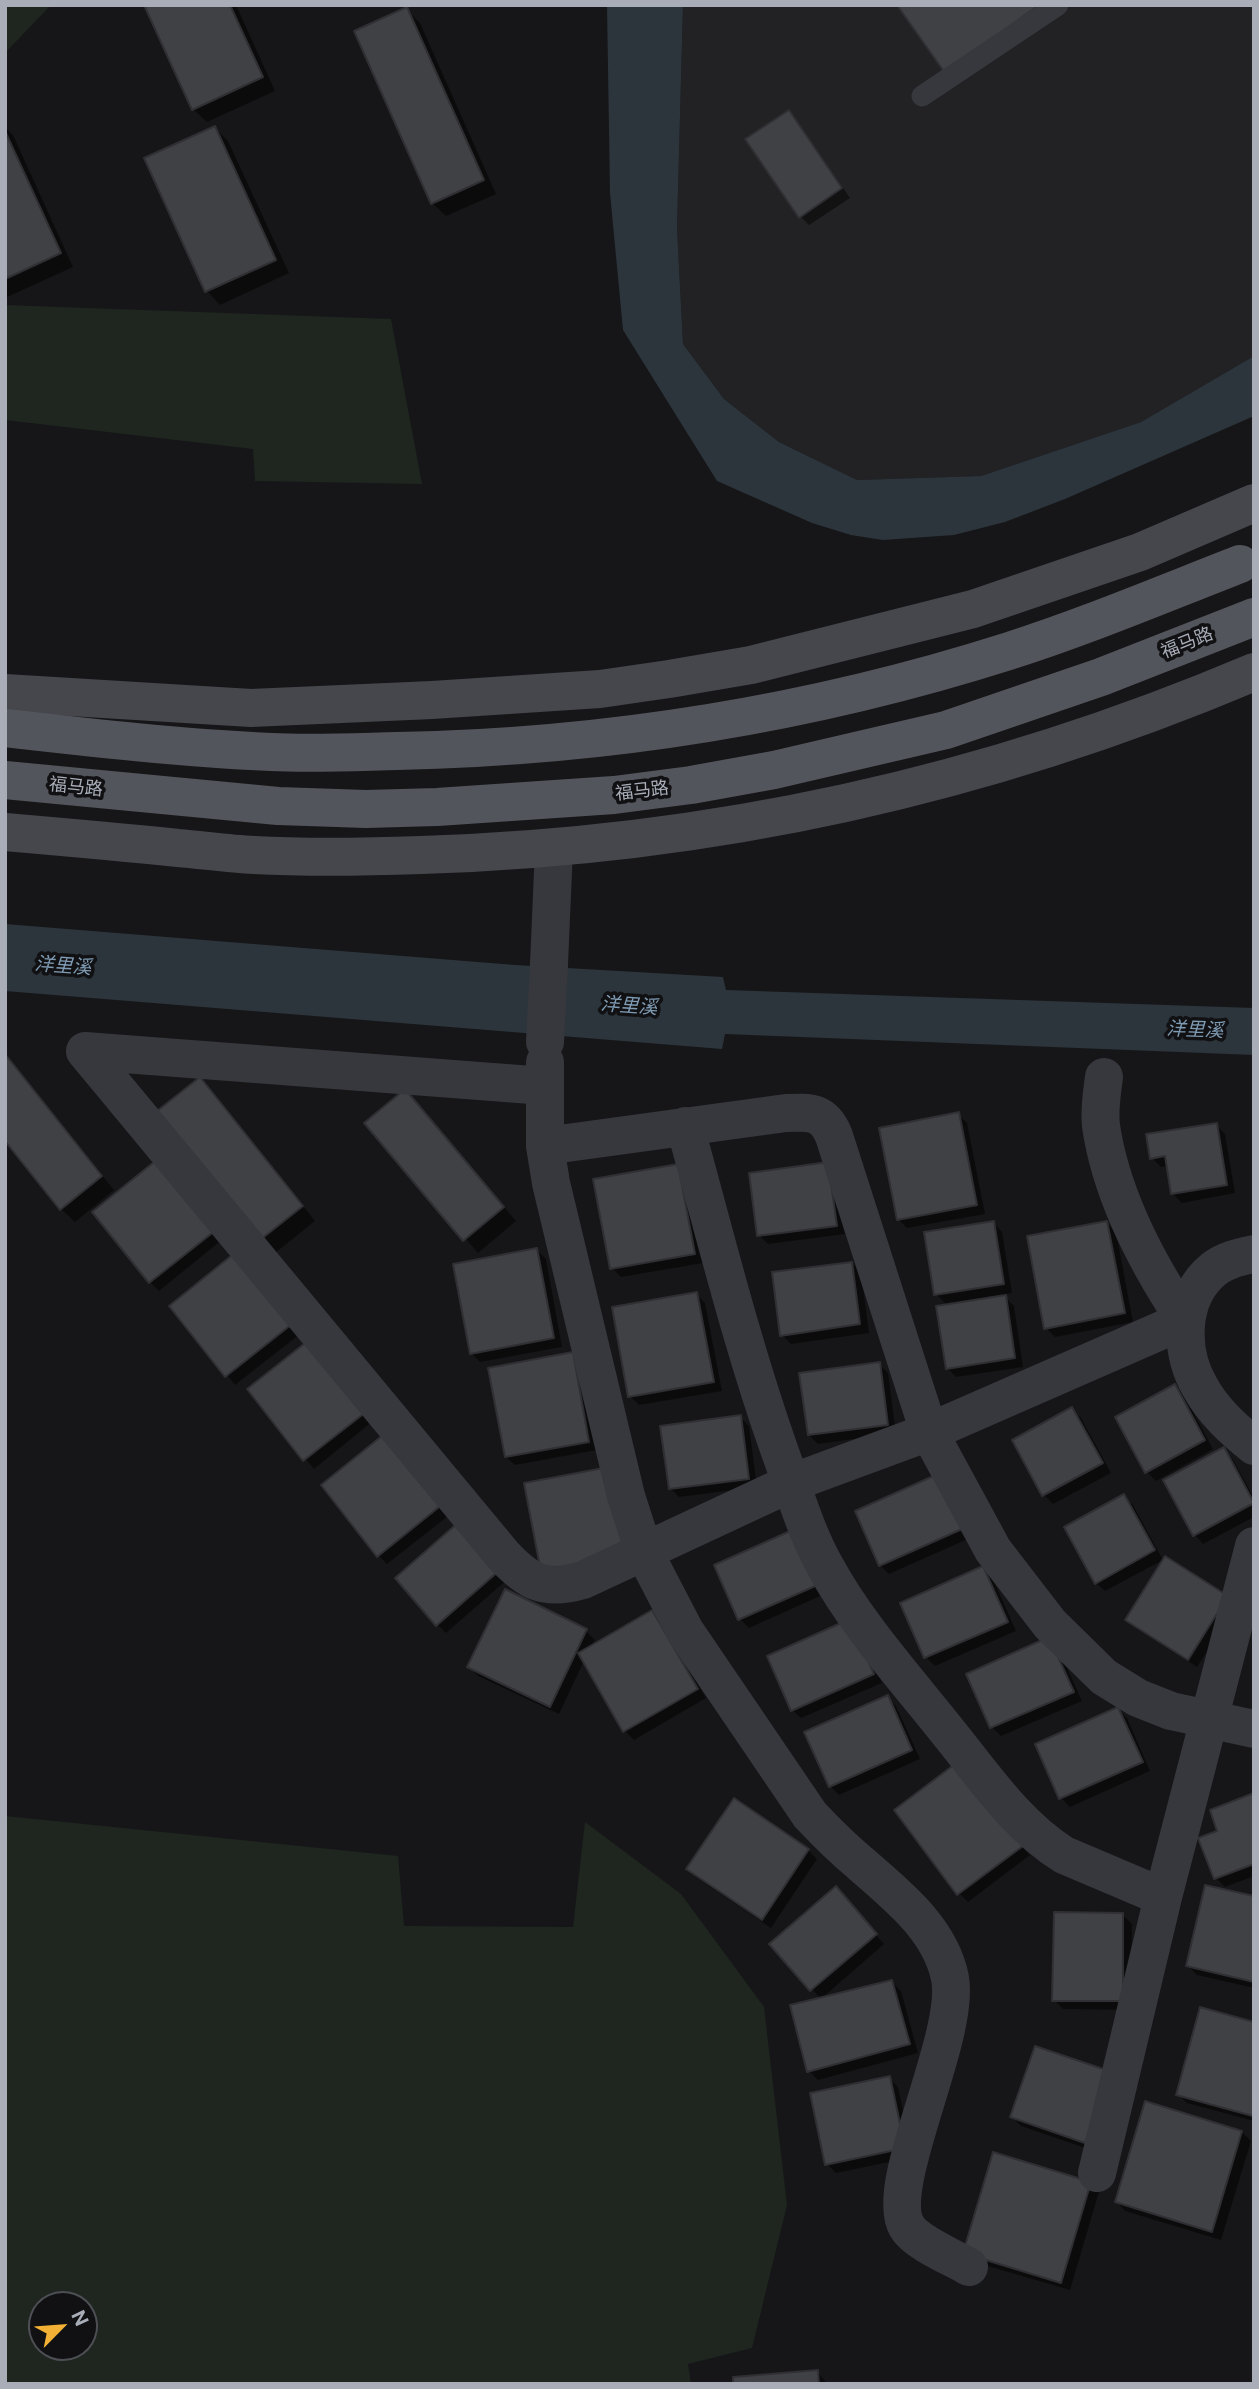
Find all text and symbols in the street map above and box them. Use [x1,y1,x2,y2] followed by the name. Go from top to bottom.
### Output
[1158,623,1216,663] street label: 福马路
[48,773,104,801] street label: 福马路
[614,777,670,805] street label: 福马路
[34,953,92,979] water label: 洋里溪
[600,993,658,1019] water label: 洋里溪
[1166,1018,1224,1042] water label: 洋里溪
[28,2291,98,2361] north arrow
[67,2307,93,2329] text: N

